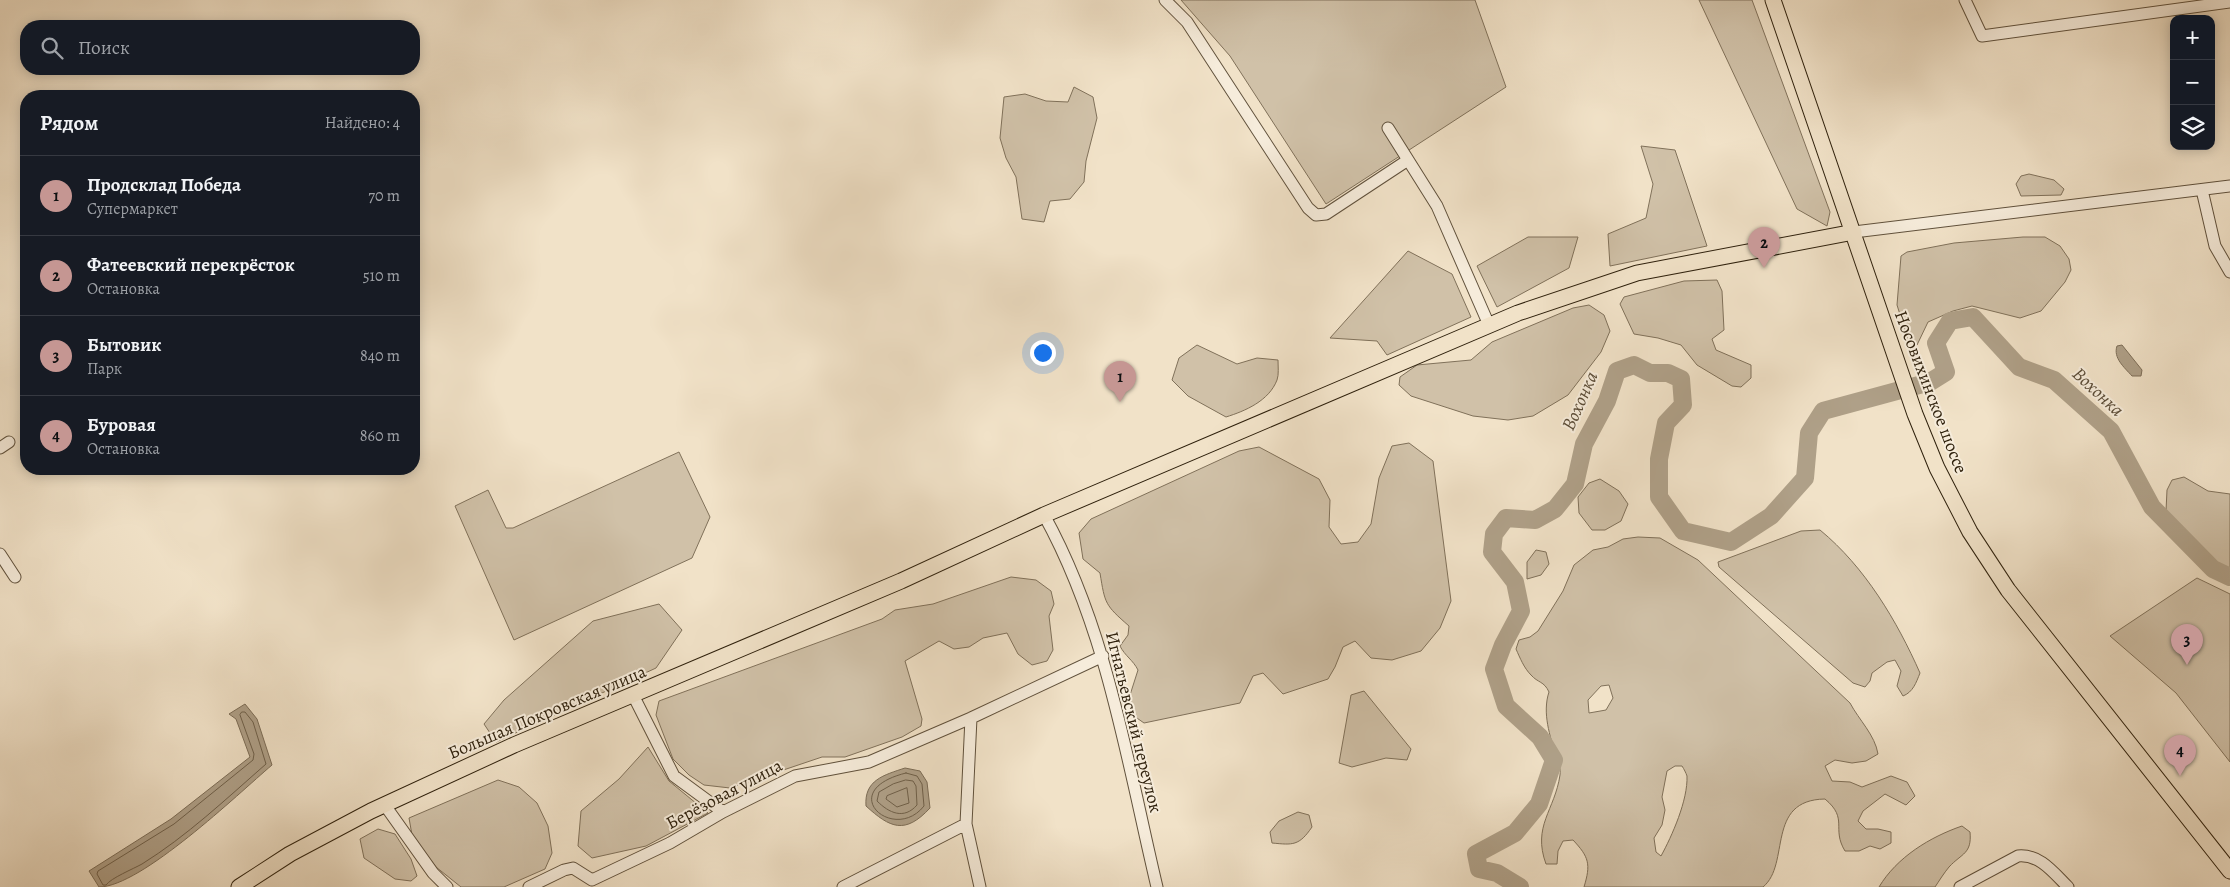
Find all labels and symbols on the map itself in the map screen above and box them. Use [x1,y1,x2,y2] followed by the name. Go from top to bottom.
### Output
[1748,227,1780,268] pin: 2
[1889,307,1973,477] street label: Носовихинское шоссе
[1030,340,1056,366] your location
[1104,361,1136,402] pin: 1
[2066,361,2130,423] water label: Вохонка
[1555,367,1605,435] water label: Вохонка
[2171,624,2203,665] pin: 3
[1100,629,1168,815] street label: Игнатьевский переулок
[444,659,650,765] street label: Большая Покровская улица
[2164,735,2196,776] pin: 4
[662,753,787,835] street label: Берёзовая улица

